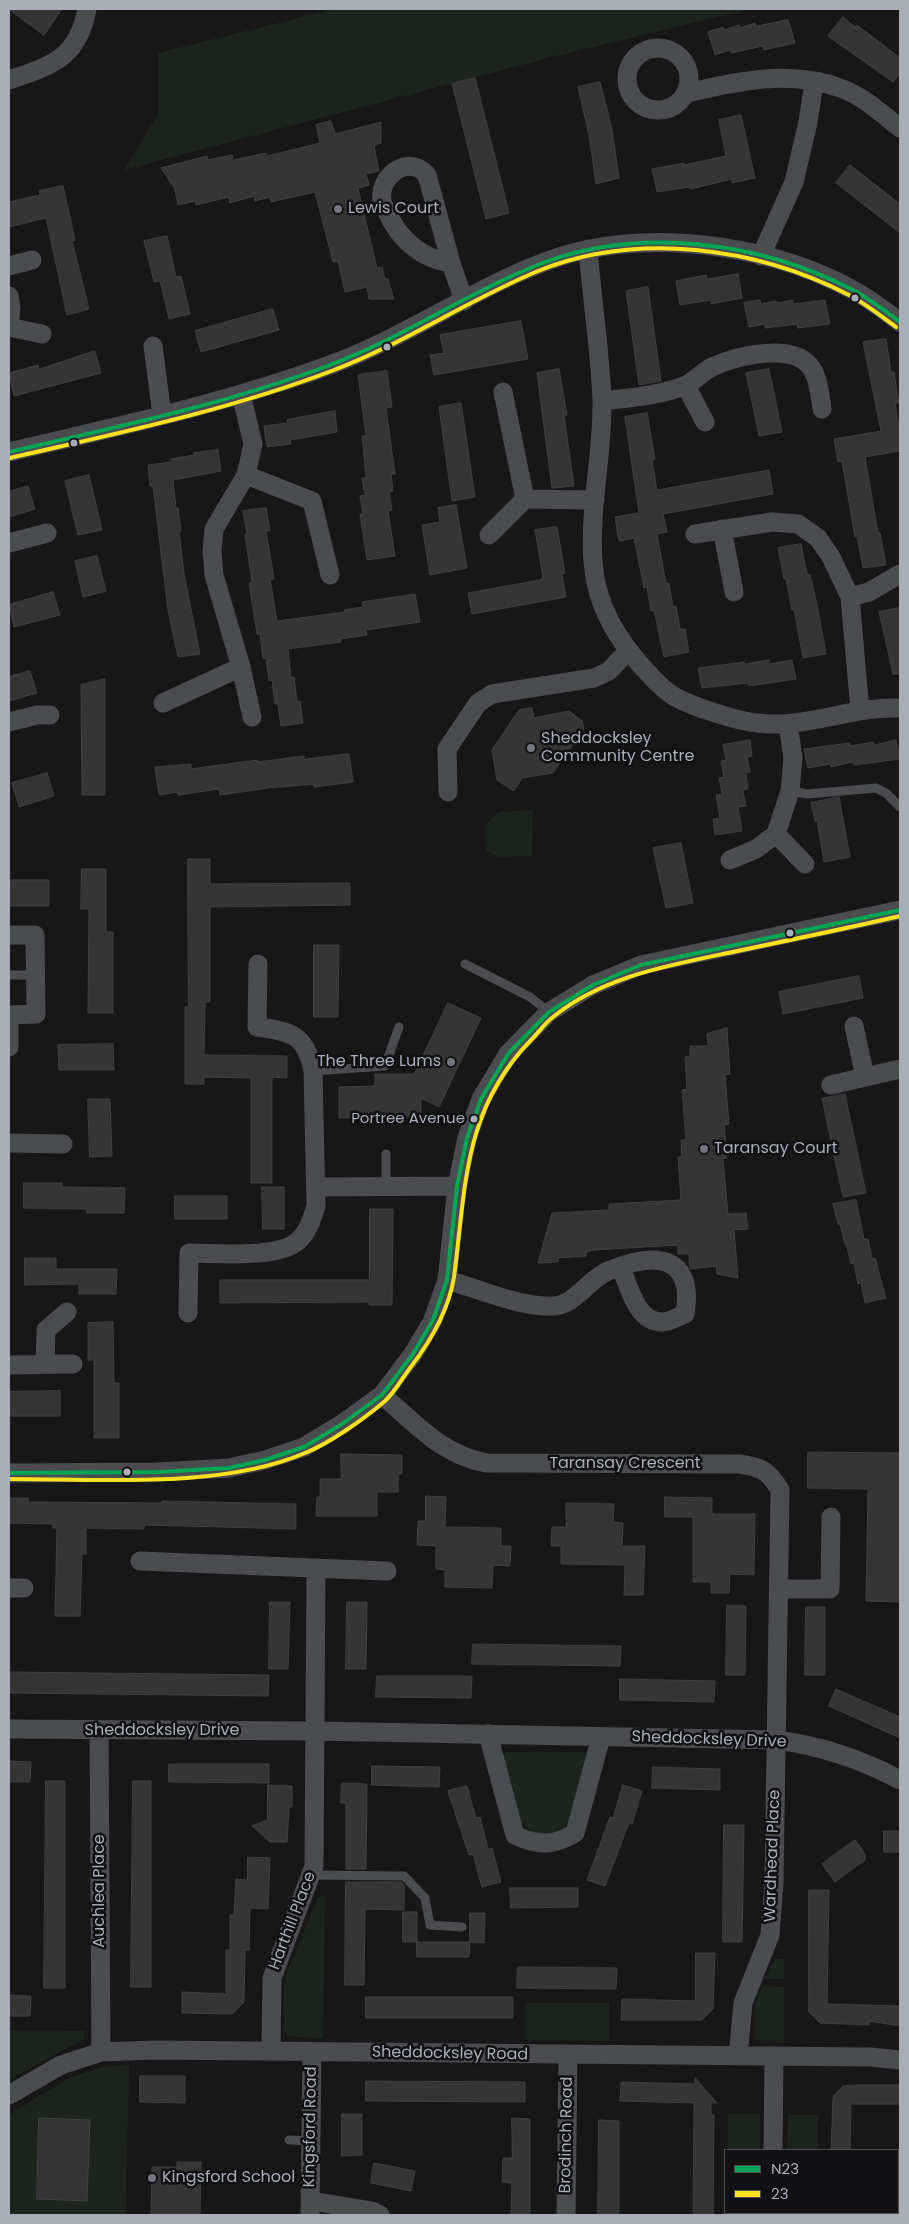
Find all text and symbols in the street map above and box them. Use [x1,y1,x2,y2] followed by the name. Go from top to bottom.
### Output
[348,199,439,219] place label: Lewis Court
[332,203,344,215] marker: Lewis Court
[850,293,860,303] unlabelled marker
[382,342,392,352] unlabelled marker
[69,438,79,448] unlabelled marker
[541,729,694,767] place label: Sheddocksley Community Centre
[525,742,537,754] marker: Sheddocksley Community Centre
[785,928,795,938] unlabelled marker
[317,1052,441,1072] place label: The Three Lums
[445,1056,457,1068] marker: The Three Lums
[351,1110,465,1128] place label: Portree Avenue
[469,1114,479,1124] marker: Portree Avenue
[714,1139,838,1159] place label: Taransay Court
[698,1143,710,1155] marker: Taransay Court
[549,1454,701,1474] street label: Taransay Crescent
[122,1467,132,1477] unlabelled marker
[85,1721,239,1741] street label: Sheddocksley Drive
[631,1728,787,1752] street label: Sheddocksley Drive
[761,1789,785,1923] street label: Wardhead Place
[90,1834,110,1948] street label: Auchlea Place
[265,1869,321,1973] street label: Harthill Place
[372,2043,528,2065] street label: Sheddocksley Road
[300,2066,322,2188] street label: Kingsford Road
[556,2076,578,2194] street label: Brodinch Road
[724,2149,899,2214] legend
[771,2158,799,2179] text: N23
[162,2168,295,2188] place label: Kingsford School
[146,2172,158,2184] marker: Kingsford School
[771,2183,788,2204] text: 23

